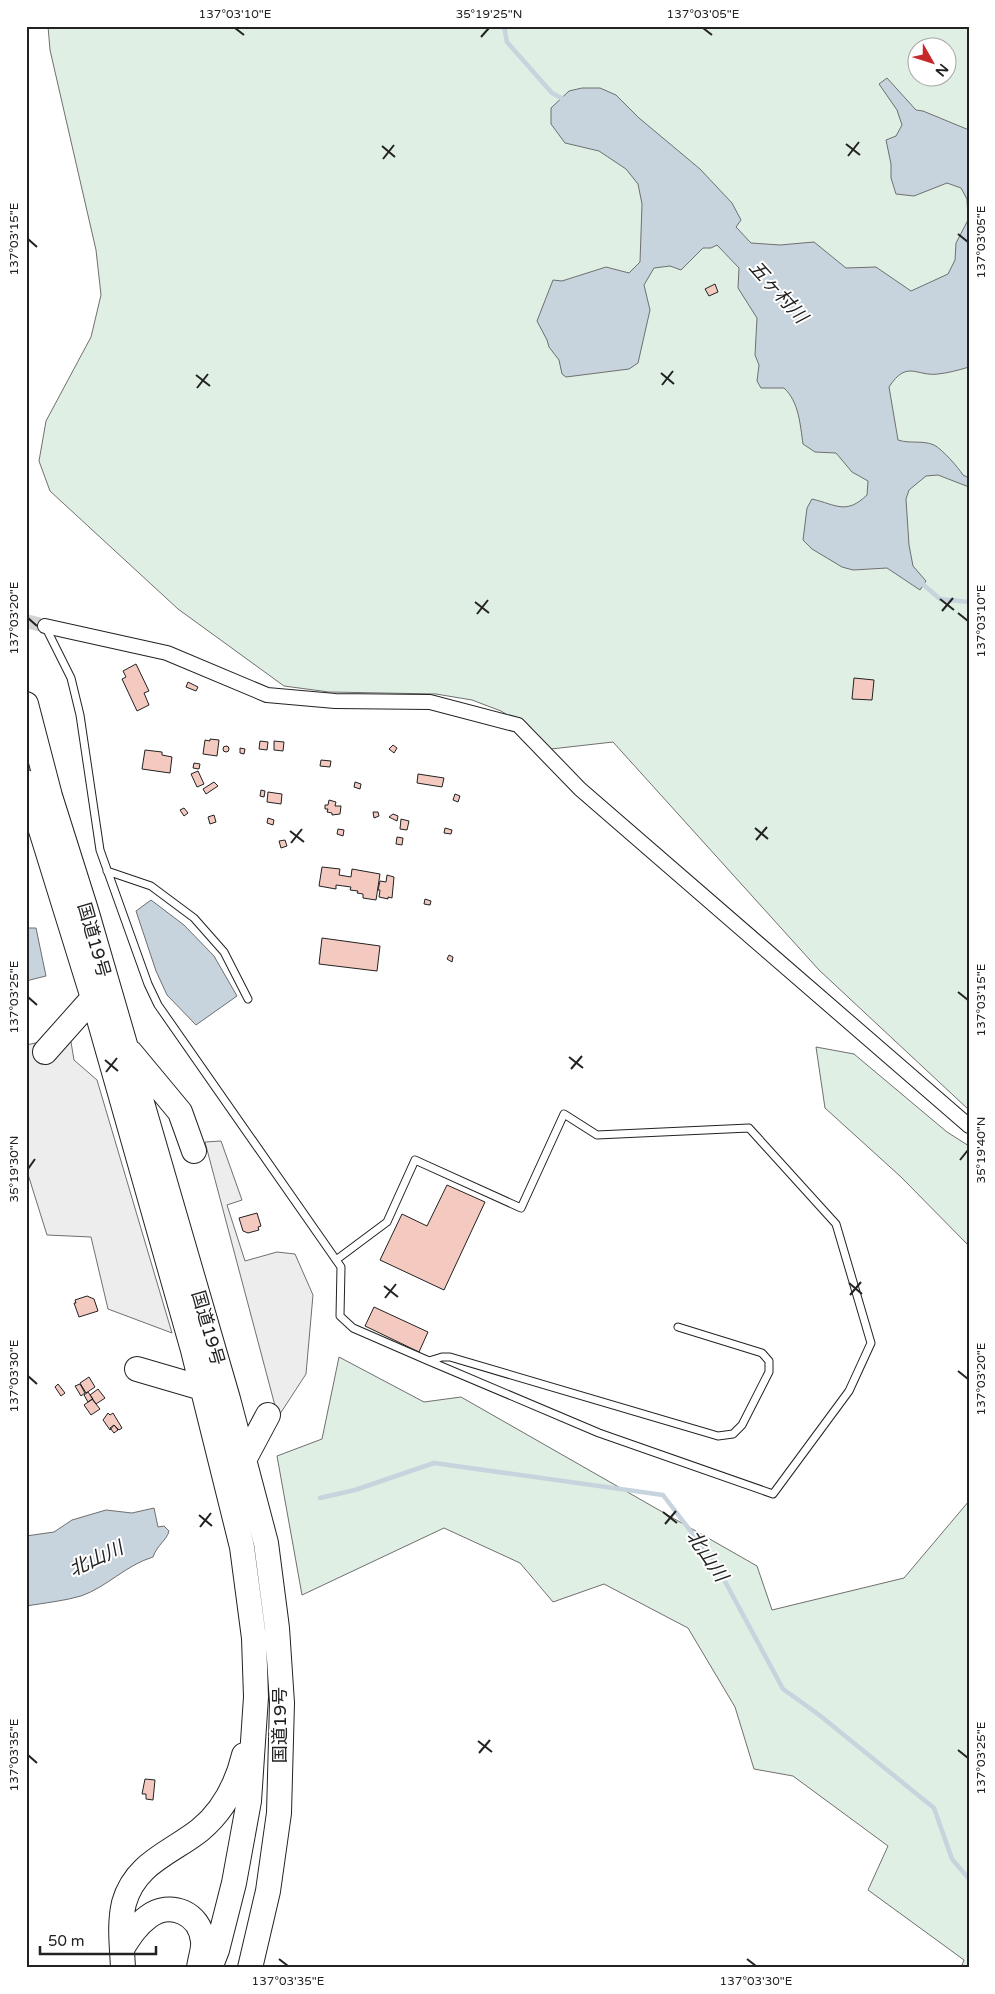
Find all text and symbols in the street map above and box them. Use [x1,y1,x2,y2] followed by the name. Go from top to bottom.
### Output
[199,7,272,21] text: 137°03'10"E
[456,7,522,21] text: 35°19'25"N
[667,7,740,21] text: 137°03'05"E
[908,38,958,88] north arrow
[932,60,952,80] text: N
[7,202,21,275] text: 137°03'15"E
[974,205,988,278] text: 137°03'05"E
[744,256,813,329] water label: 五ヶ村川
[7,581,21,654] text: 137°03'20"E
[974,584,988,657] text: 137°03'10"E
[73,900,115,980] street label: 国道19号
[7,960,21,1033] text: 137°03'25"E
[974,963,988,1036] text: 137°03'15"E
[974,1117,988,1183] text: 35°19'40"N
[7,1136,21,1202] text: 35°19'30"N
[187,1288,229,1368] street label: 国道19号
[7,1339,21,1412] text: 137°03'30"E
[974,1342,988,1415] text: 137°03'20"E
[682,1526,733,1587] water label: 北山川
[66,1536,128,1581] water label: 北山川
[269,1687,291,1763] street label: 国道19号
[7,1718,21,1791] text: 137°03'35"E
[974,1721,988,1794] text: 137°03'25"E
[40,1924,156,1956] scale bar
[48,1932,85,1950] text: 50 m
[252,1974,325,1988] text: 137°03'35"E
[720,1974,793,1988] text: 137°03'30"E

